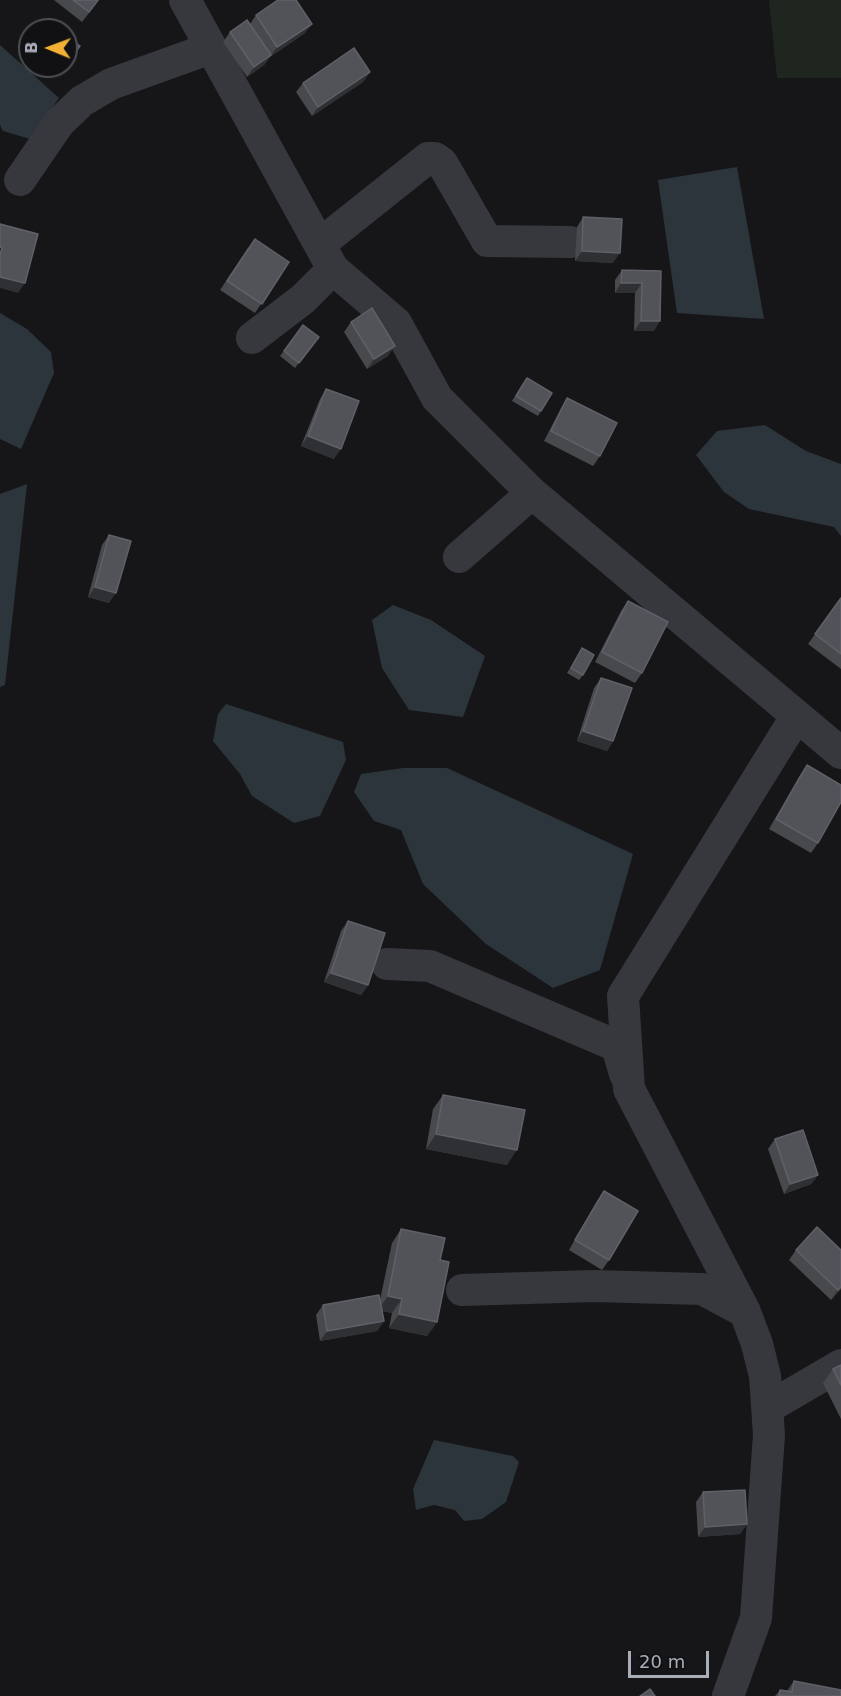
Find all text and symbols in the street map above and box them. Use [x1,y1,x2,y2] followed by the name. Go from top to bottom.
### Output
[18,18,78,78] north arrow
[22,41,41,54] text: B
[631,1639,712,1677] scale bar
[639,1651,685,1672] text: 20 m

